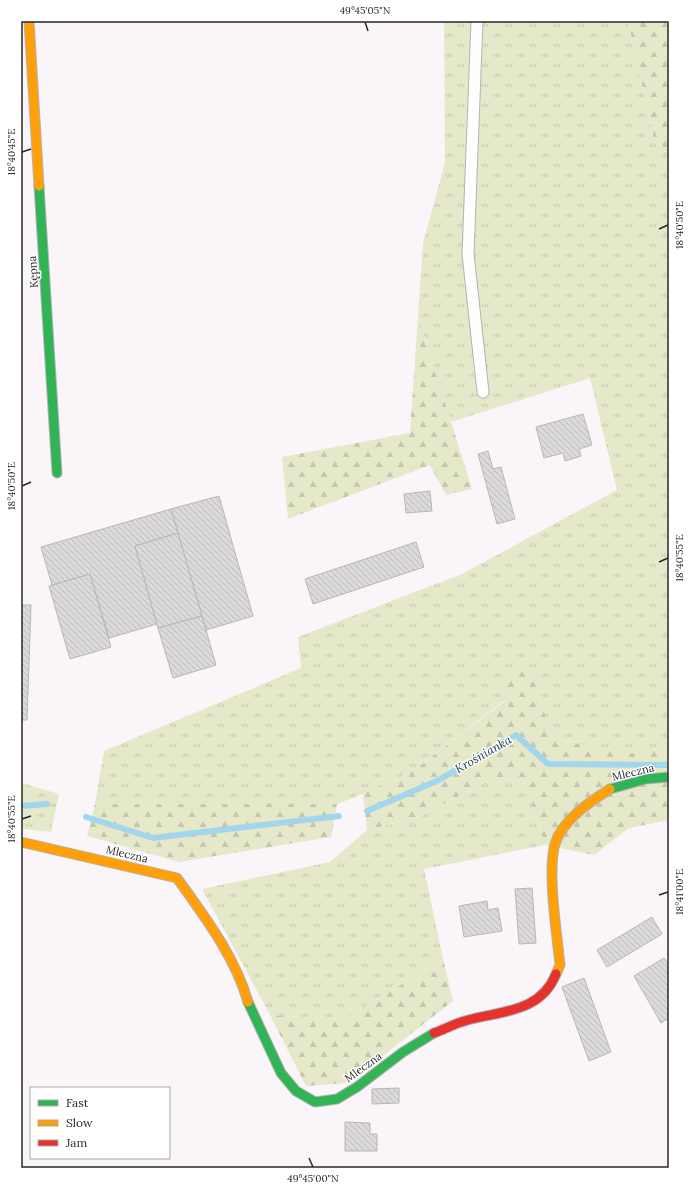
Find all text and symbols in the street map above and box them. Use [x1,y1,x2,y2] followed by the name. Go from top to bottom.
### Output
[340,4,391,17] text: 49°45'05"N
[5,129,18,175] text: 18°40'45"E
[673,201,686,249] text: 18°40'50"E
[25,255,41,289] street label: Kępna
[5,462,18,510] text: 18°40'50"E
[673,534,686,582] text: 18°40'55"E
[452,732,514,776] water label: Krośnianka
[611,760,656,784] street label: Mleczna
[5,795,18,843] text: 18°40'55"E
[105,842,150,866] street label: Mleczna
[673,869,686,915] text: 18°41'00"E
[342,1049,385,1085] street label: Mleczna
[30,1087,170,1159] legend
[66,1095,89,1110] text: Fast
[66,1115,93,1130] text: Slow
[65,1135,87,1150] text: Jam
[287,1172,339,1185] text: 49°45'00"N

